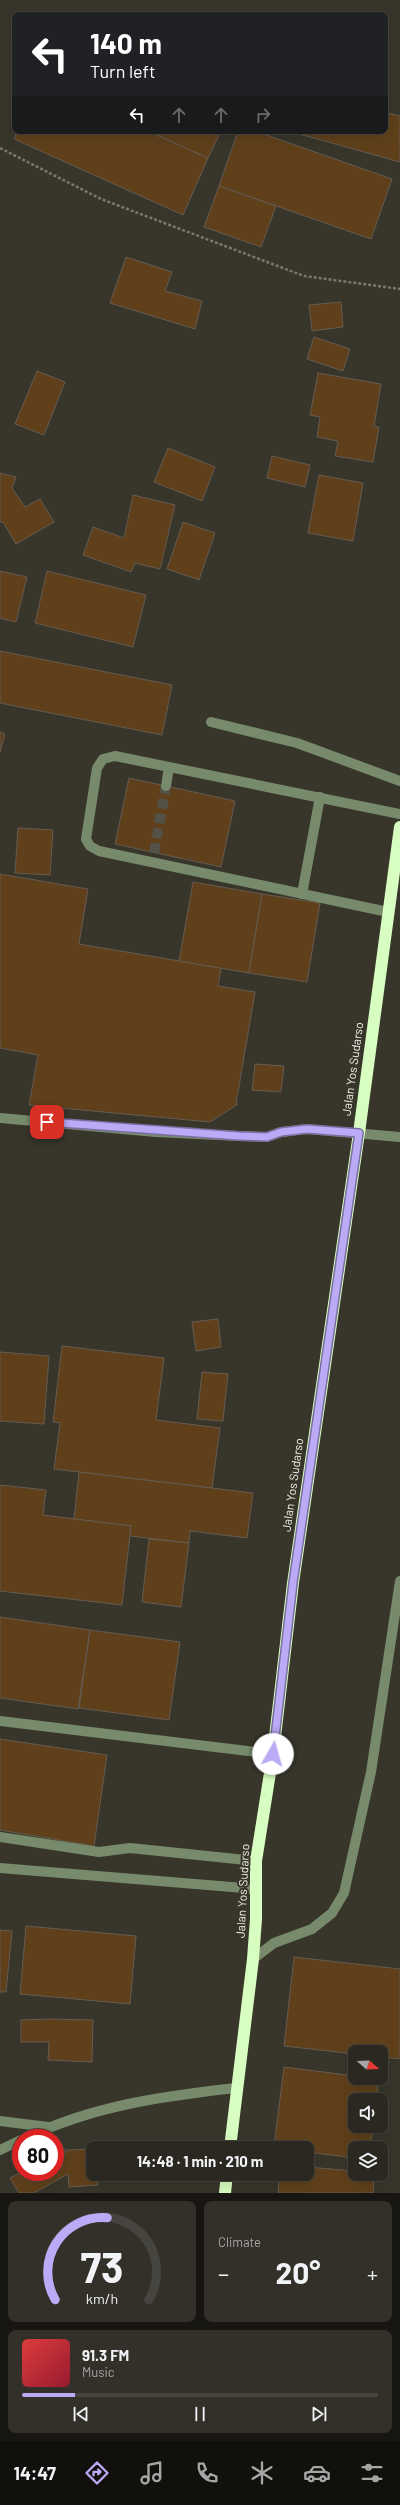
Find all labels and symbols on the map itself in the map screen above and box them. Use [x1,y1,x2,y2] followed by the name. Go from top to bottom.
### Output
[339,1021,366,1117] street label: Jalan Yos Sudarso
[30,1105,64,1139] pin
[279,1437,306,1533] street label: Jalan Yos Sudarso
[252,1733,294,1775] position arrow
[233,1843,251,1938] street label: Jalan Yos Sudarso
[348,2045,388,2085] north arrow
[12,2129,64,2181] speed limit sign: 80

